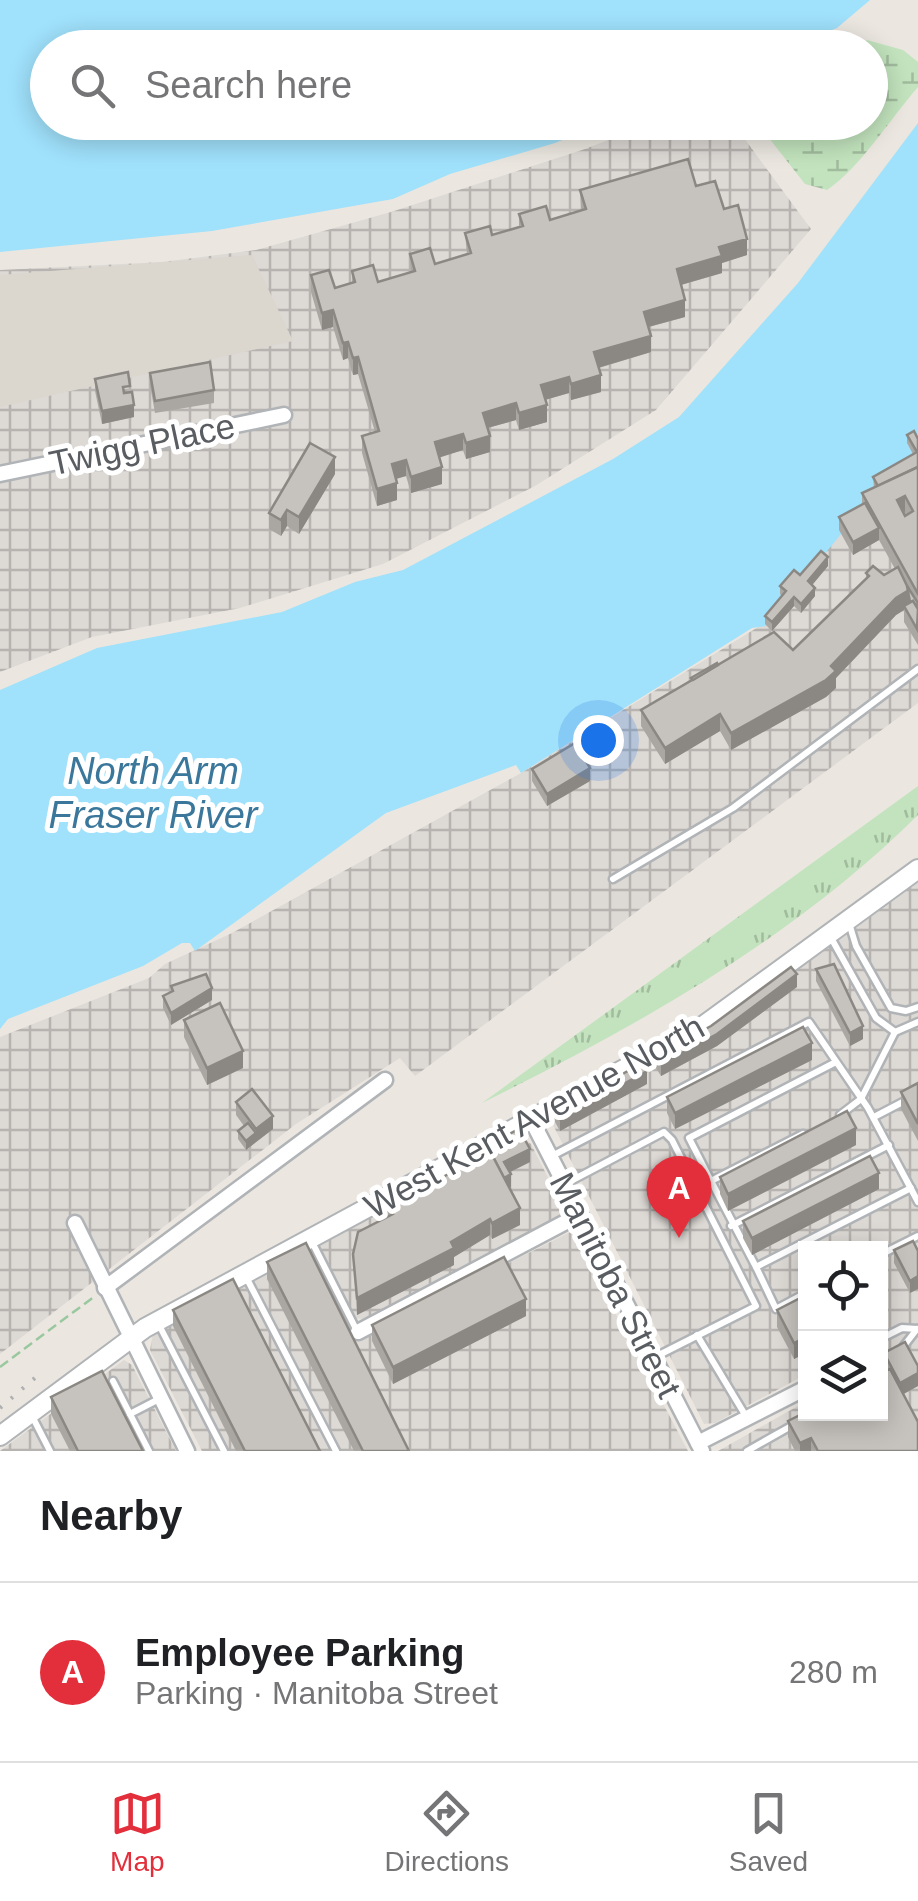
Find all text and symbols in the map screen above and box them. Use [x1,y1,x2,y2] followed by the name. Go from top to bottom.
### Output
[30,30,888,140] search box
[65,58,120,113] icon: search
[145,64,352,106] text: Search here
[46,405,238,483] street label: Twigg Place
[573,715,624,766] your location
[48,750,259,836] water label: North Arm Fraser River
[356,1005,712,1227] street label: West Kent Avenue North
[646,1156,712,1238] pin: A
[543,1166,690,1404] street label: Manitoba Street
[798,1241,888,1421] map controls
[798,1241,888,1331] button: locate
[798,1331,888,1421] button: layers
[40,1492,182,1539] text: Nearby
[135,1632,464,1674] text: Employee Parking
[61,1654,84,1690] text: A
[789,1654,878,1690] text: 280 m
[135,1675,498,1711] text: Parking · Manitoba Street
[110,1786,165,1878] tab: Map
[385,1786,509,1878] tab: Directions
[729,1786,808,1878] tab: Saved

